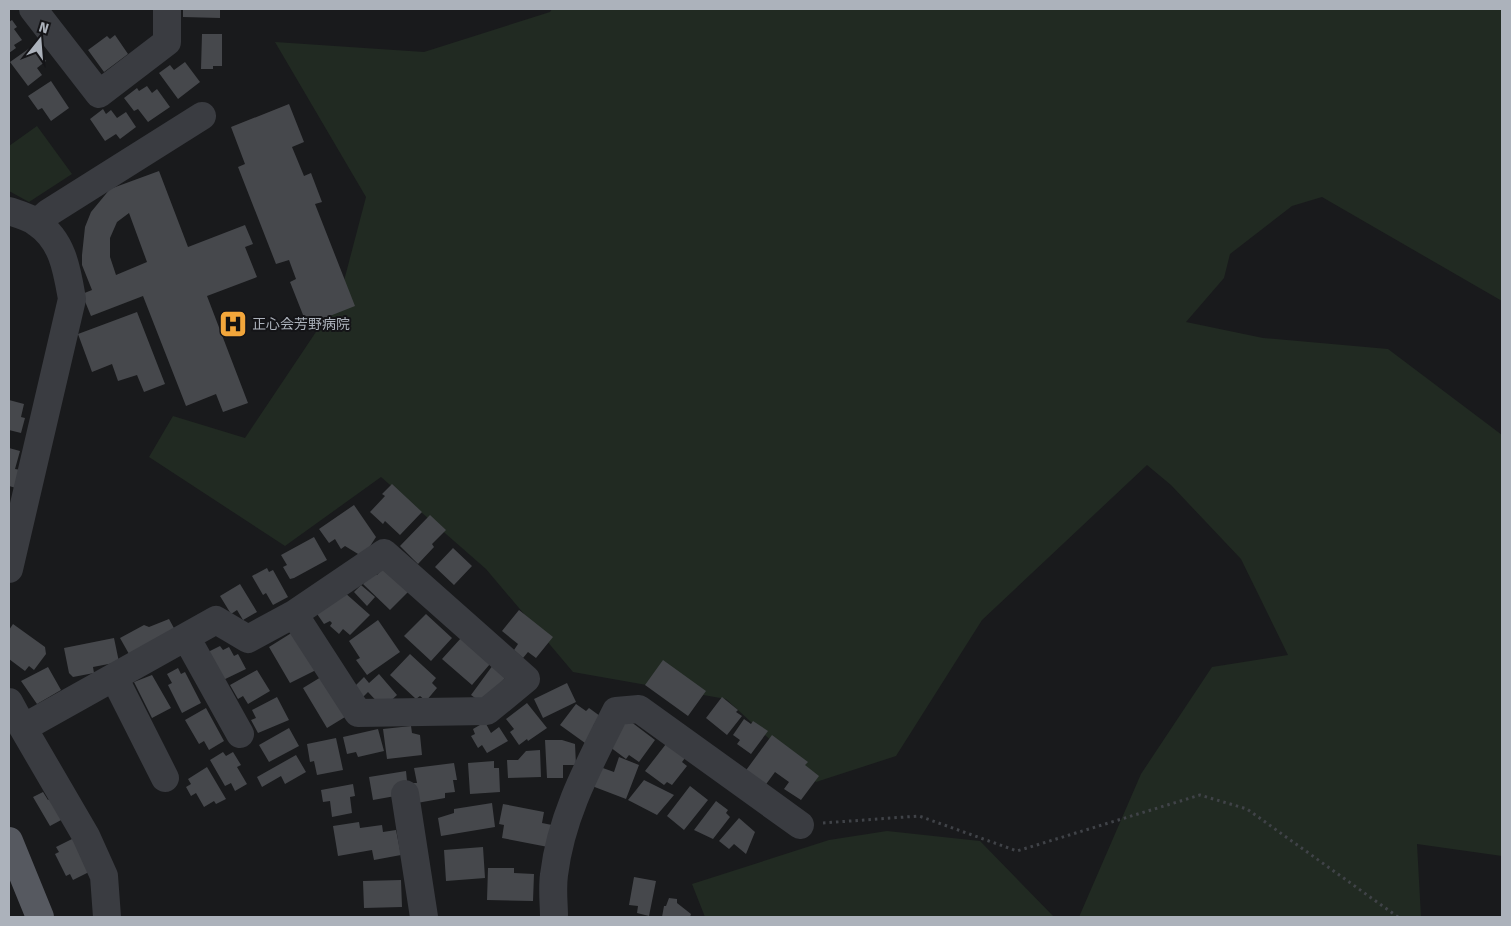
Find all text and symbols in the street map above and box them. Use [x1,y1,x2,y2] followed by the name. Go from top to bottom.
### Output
[15,15,65,65] north arrow
[37,19,51,38] text: N
[218,309,248,339] hospital icon: 正心会芳野病院
[252,316,350,333] place label: 正心会芳野病院

